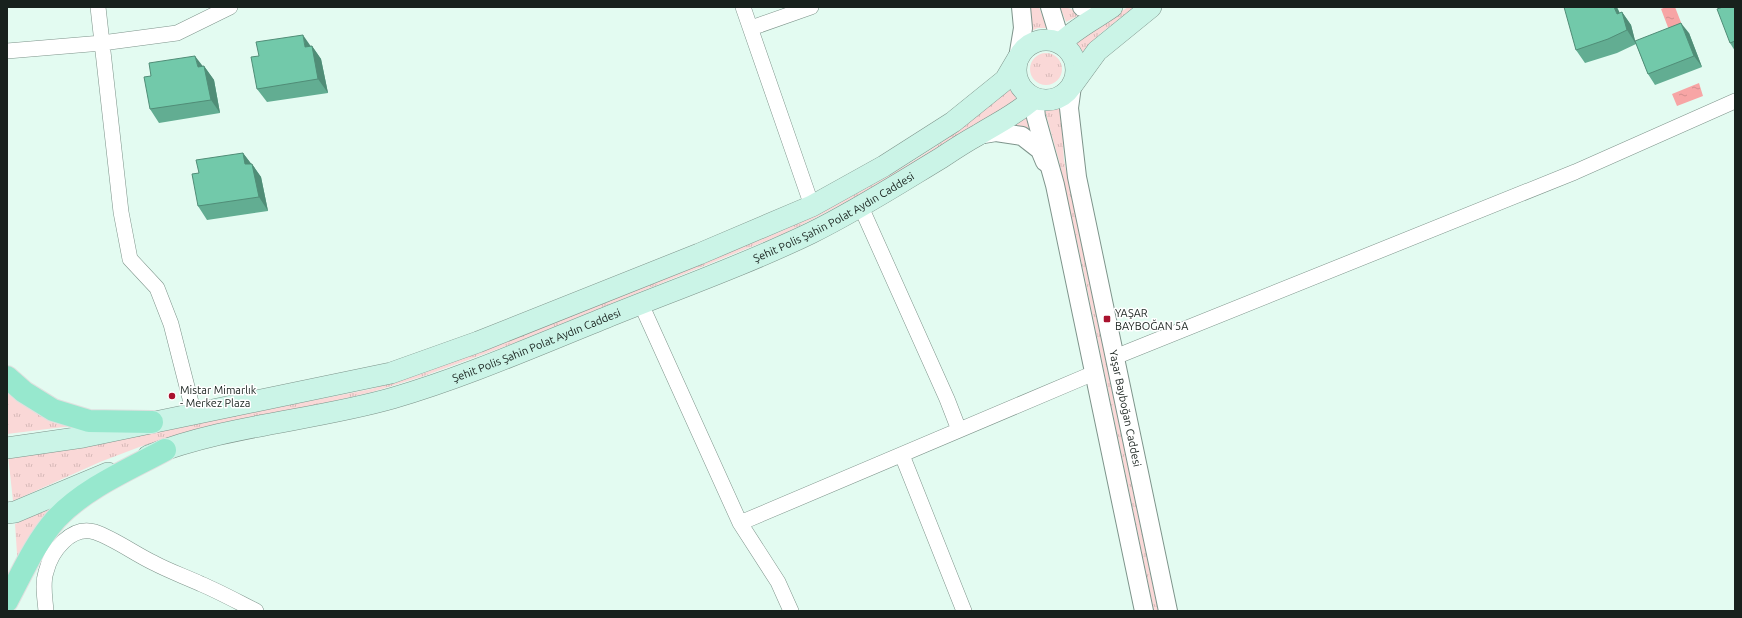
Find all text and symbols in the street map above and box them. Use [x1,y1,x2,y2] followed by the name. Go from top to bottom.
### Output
[751,170,916,264] street label: Şehit Polis Şahin Polat Aydın Caddesi
[451,306,622,384] street label: Şehit Polis Şahin Polat Aydın Caddesi
[1115,307,1189,332] place label: YAŞAR BAYBOĞAN 5A
[1102,314,1112,324] marker: YAŞAR BAYBOĞAN 5A
[1107,349,1144,468] street label: Yaşar Bayboğan Caddesi
[180,384,257,409] place label: Mistar Mimarlık - Merkez Plaza
[167,391,177,401] marker: Mistar Mimarlık - Merkez Plaza

